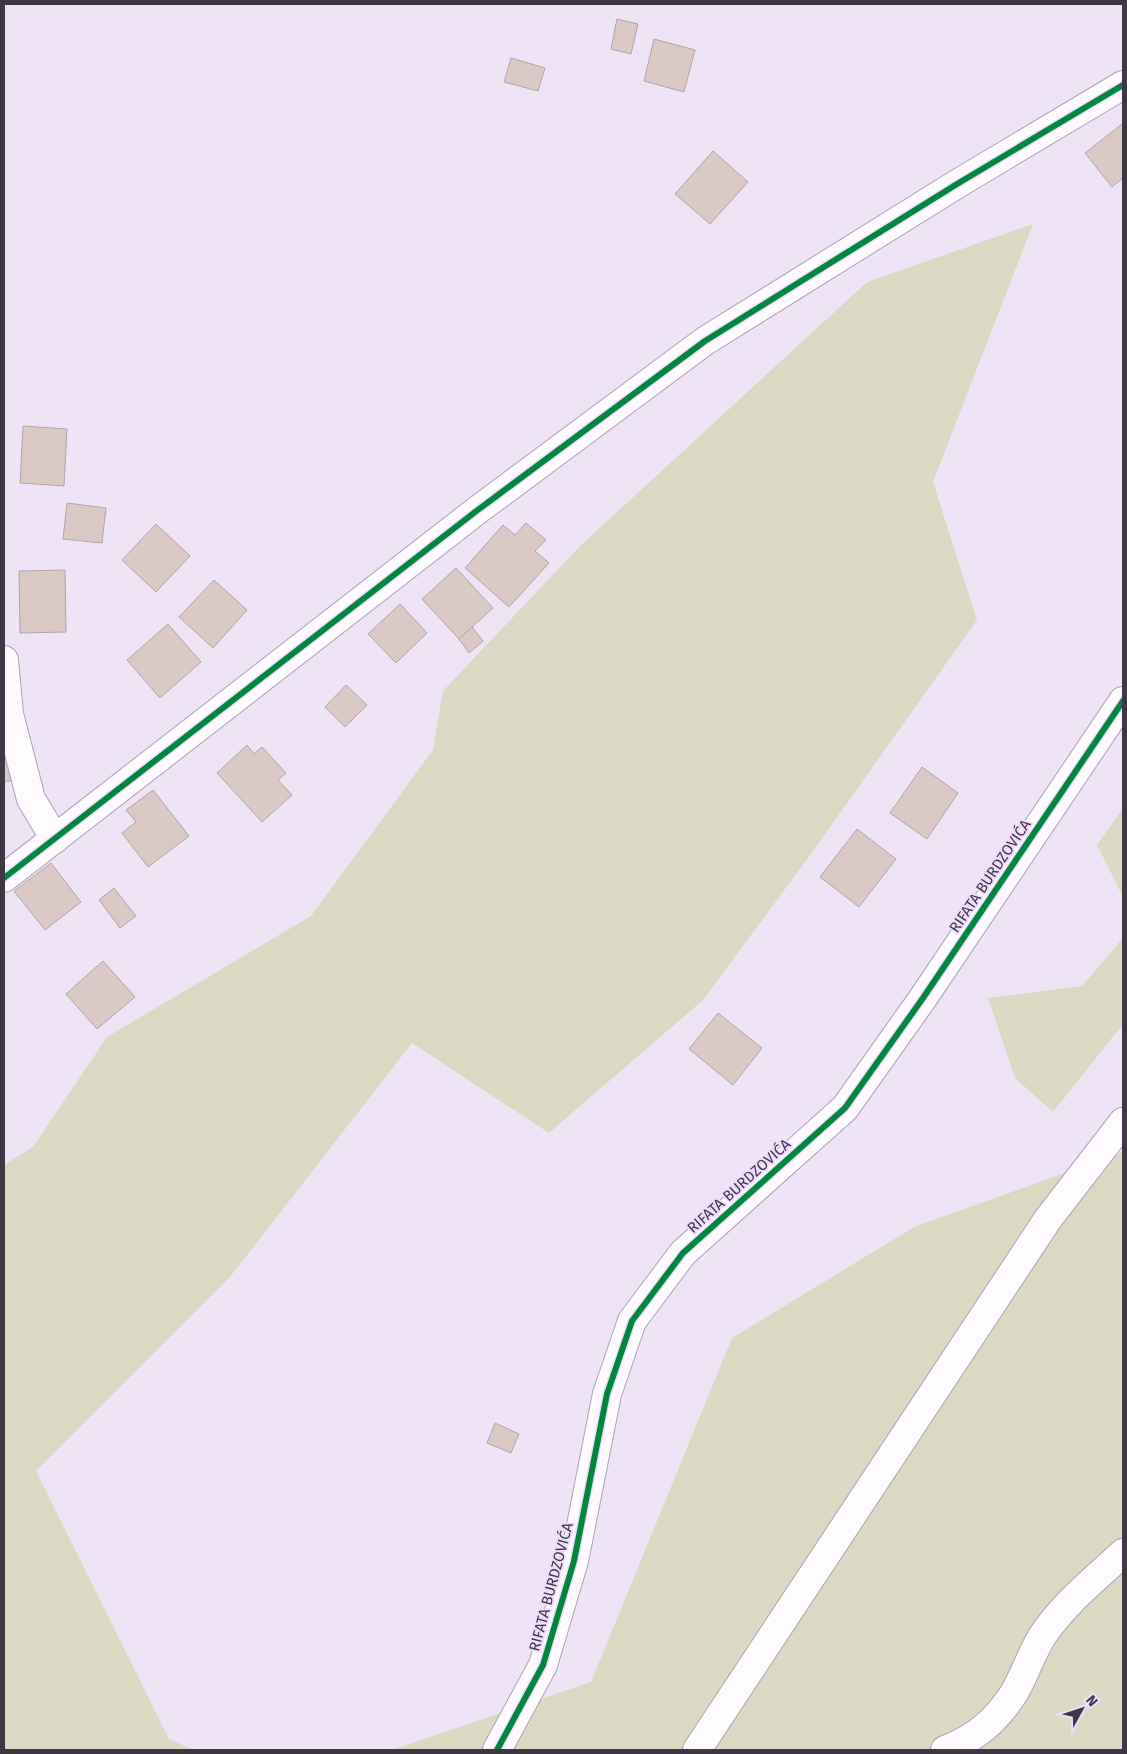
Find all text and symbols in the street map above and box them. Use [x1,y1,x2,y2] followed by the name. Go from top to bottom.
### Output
[946,816,1035,936] street label: RIFATA BURDZOVIĆA
[684,1135,795,1237] street label: RIFATA BURDZOVIĆA
[525,1520,577,1653] street label: RIFATA BURDZOVIĆA
[1057,1684,1107,1734] north arrow
[1082,1692,1101,1710] text: N

